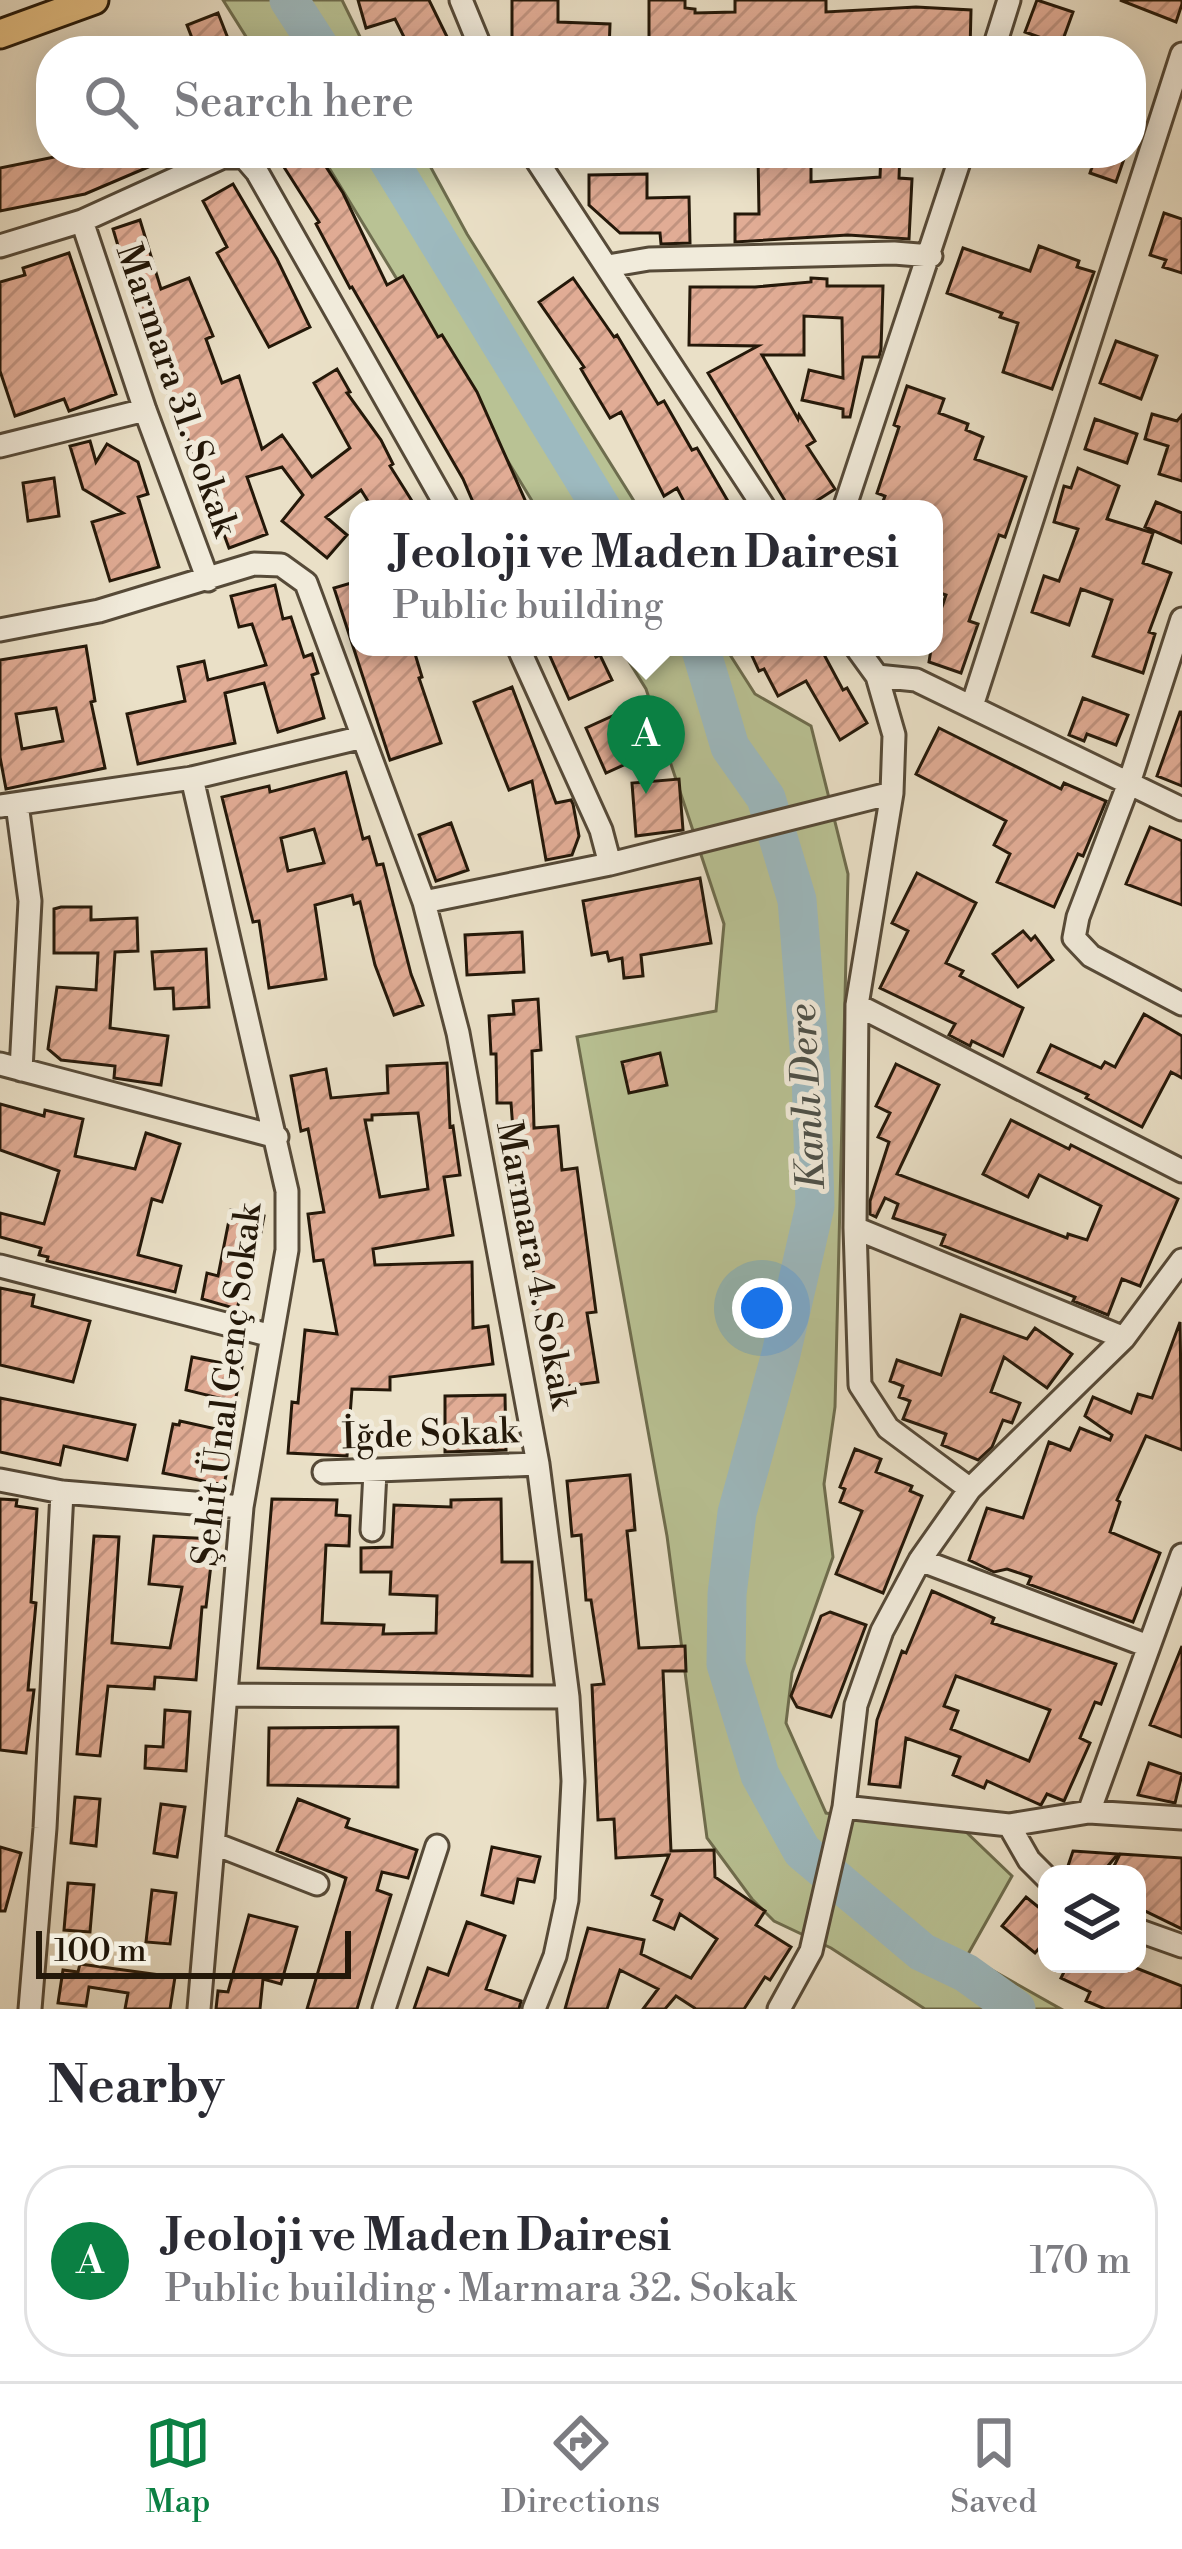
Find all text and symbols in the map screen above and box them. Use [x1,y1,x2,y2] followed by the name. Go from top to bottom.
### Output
[36,36,1146,168] search box
[78,69,144,135] icon: search
[174,74,414,131] text: Search here
[105,238,248,544] street label: Marmara 31. Sokak
[349,500,943,656] popup
[393,525,899,582] text: Jeoloji ve Maden Dairesi
[393,582,664,631] text: Public building
[607,695,685,794] pin: A
[779,1003,837,1191] water label: Kanlı Dere
[485,1117,585,1415] street label: Marmara 4. Sokak
[180,1199,273,1569] street label: Şehit Ünal Genç Sokak
[732,1278,792,1338] your location
[341,1407,521,1461] street label: İğde Sokak
[1038,1865,1146,1973] map controls
[1038,1865,1146,1973] button: layers
[36,1925,351,1978] scale bar
[54,1931,147,1972] text: 100 m
[48,2055,224,2119] text: Nearby
[165,2208,671,2265] text: Jeoloji ve Maden Dairesi
[76,2237,104,2286] text: A
[1029,2237,1131,2286] text: 170 m
[165,2265,795,2314] text: Public building · Marmara 32. Sokak
[145,2410,211,2523] tab: Map
[501,2410,660,2523] tab: Directions
[950,2410,1037,2523] tab: Saved

